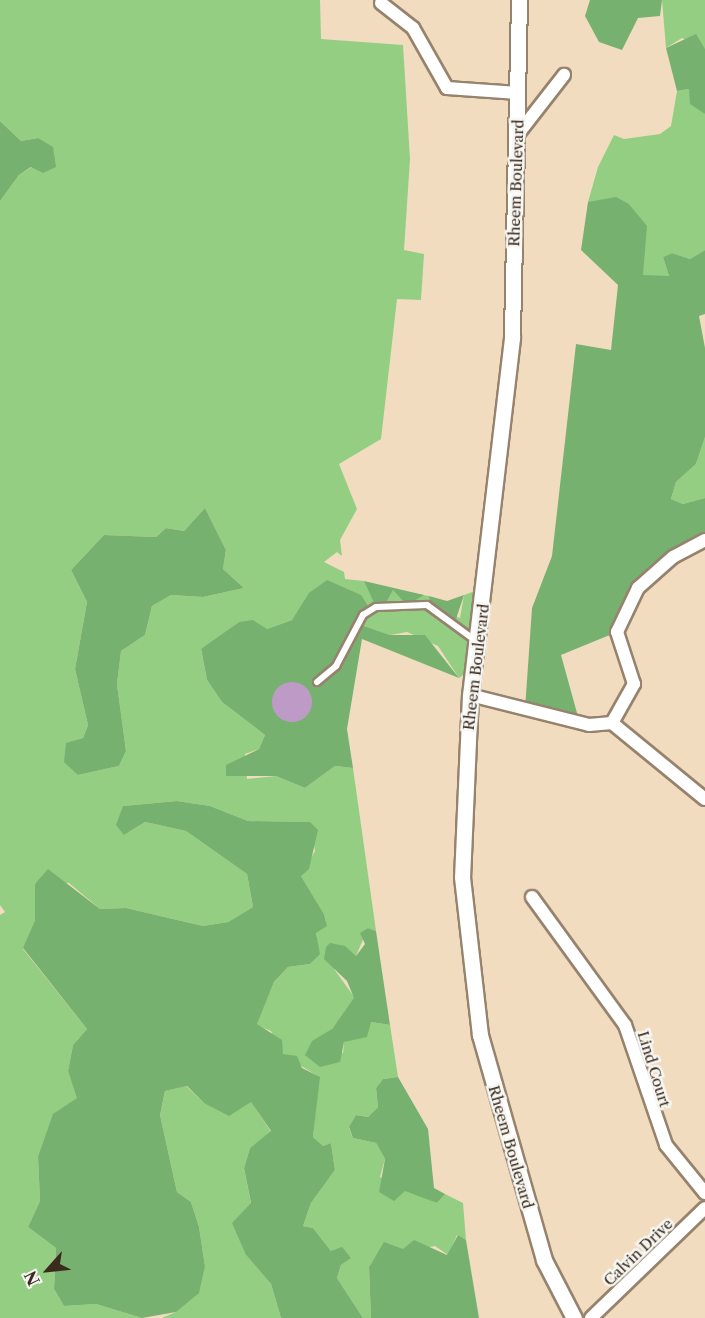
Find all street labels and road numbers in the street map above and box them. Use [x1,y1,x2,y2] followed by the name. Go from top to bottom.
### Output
[505,119,527,247] street label: Rheem Boulevard
[459,603,493,731] street label: Rheem Boulevard
[634,1029,674,1109] street label: Lind Court
[485,1083,537,1211] street label: Rheem Boulevard
[600,1215,676,1289] street label: Calvin Drive

